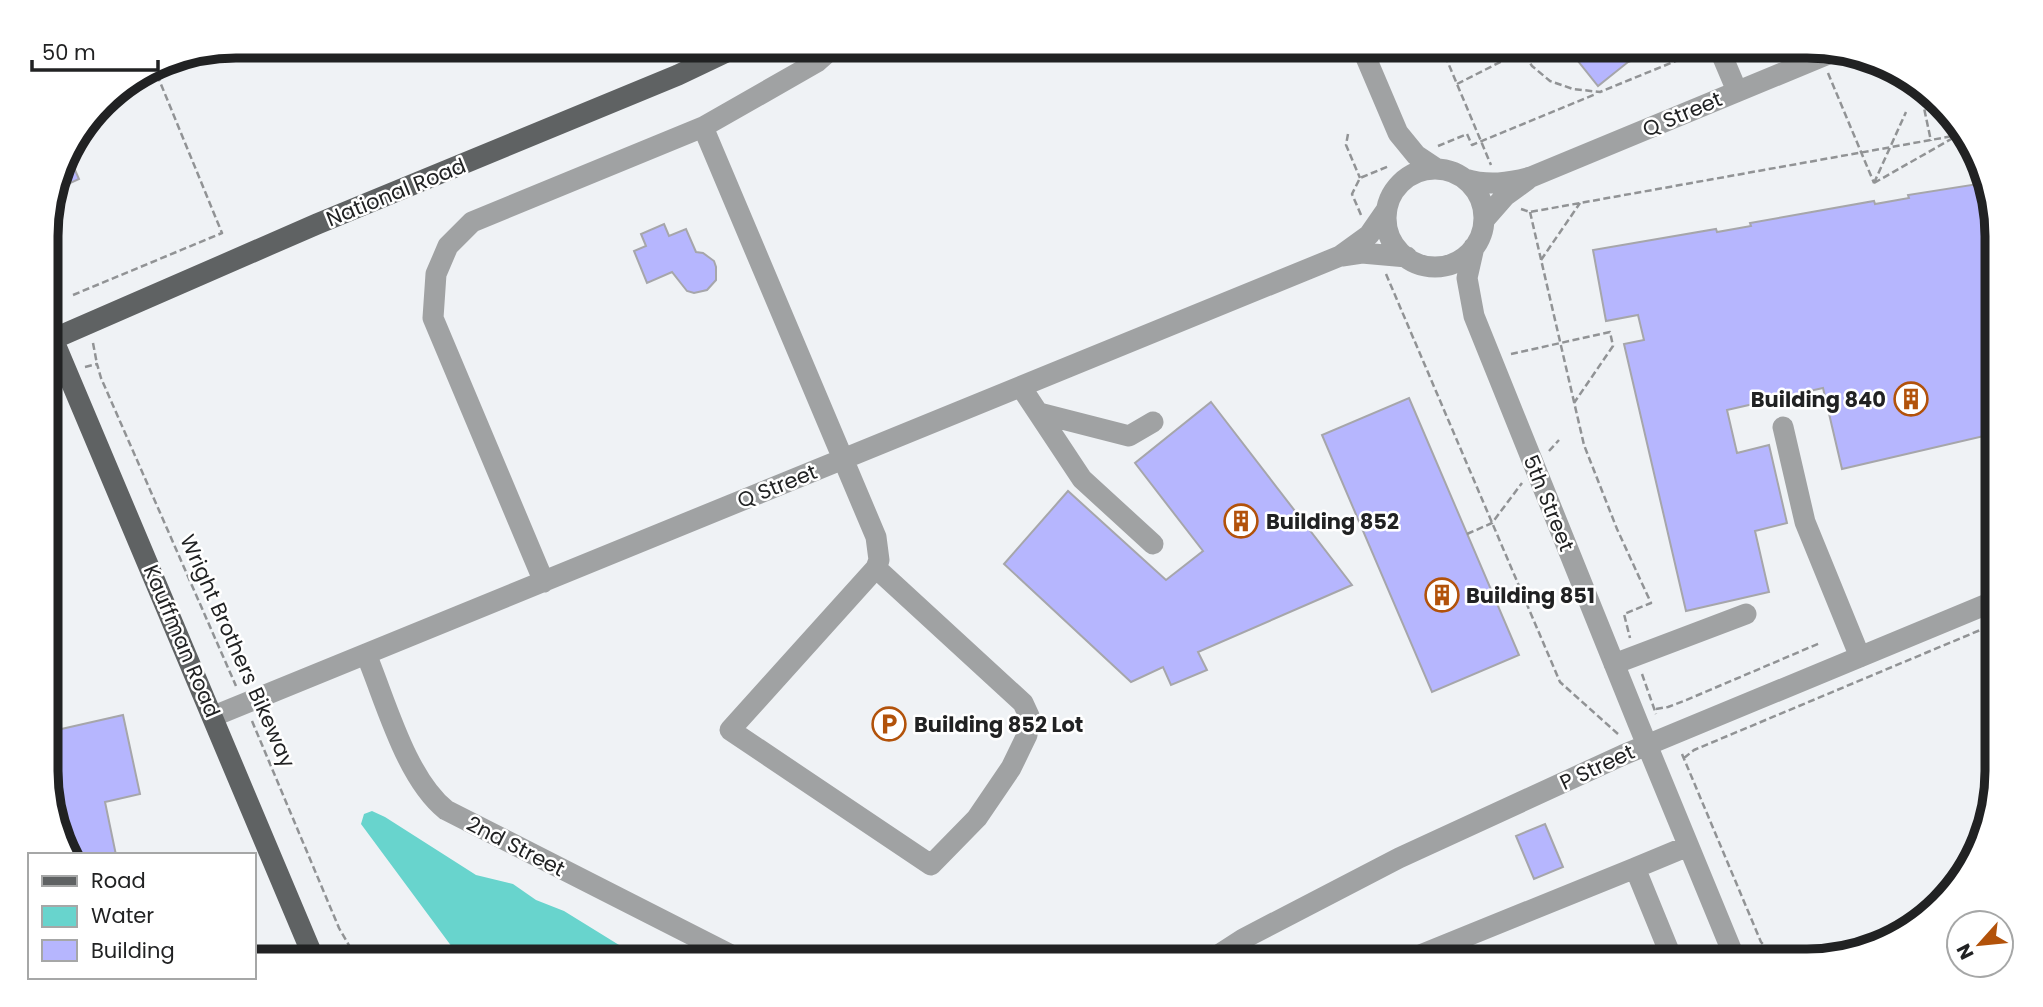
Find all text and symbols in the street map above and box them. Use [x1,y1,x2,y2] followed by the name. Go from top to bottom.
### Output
[32,28,158,72] scale bar
[42,38,96,67] text: 50 m
[1638,84,1726,144] street label: Q Street
[322,151,470,233] street label: National Road
[1892,380,1930,418] building icon: Building 840
[1751,385,1886,414] place label: Building 840
[1517,451,1581,555] street label: 5th Street
[733,457,821,515] street label: Q Street
[1222,502,1260,540] building icon: Building 852
[1266,507,1399,536] place label: Building 852
[173,530,303,772] street label: Wright Brothers Bikeway
[137,560,227,722] street label: Kauffman Road
[1423,576,1461,614] building icon: Building 851
[1466,581,1595,610] place label: Building 851
[870,705,908,743] parking icon: Building 852 Lot
[914,710,1083,739] place label: Building 852 Lot
[1555,737,1639,797] street label: P Street
[462,809,570,883] street label: 2nd Street
[28,853,256,979] legend
[91,866,146,895] text: Road
[91,901,154,930] text: Water
[1945,909,2015,979] north arrow
[91,936,175,965] text: Building
[1950,939,1981,964] text: N

